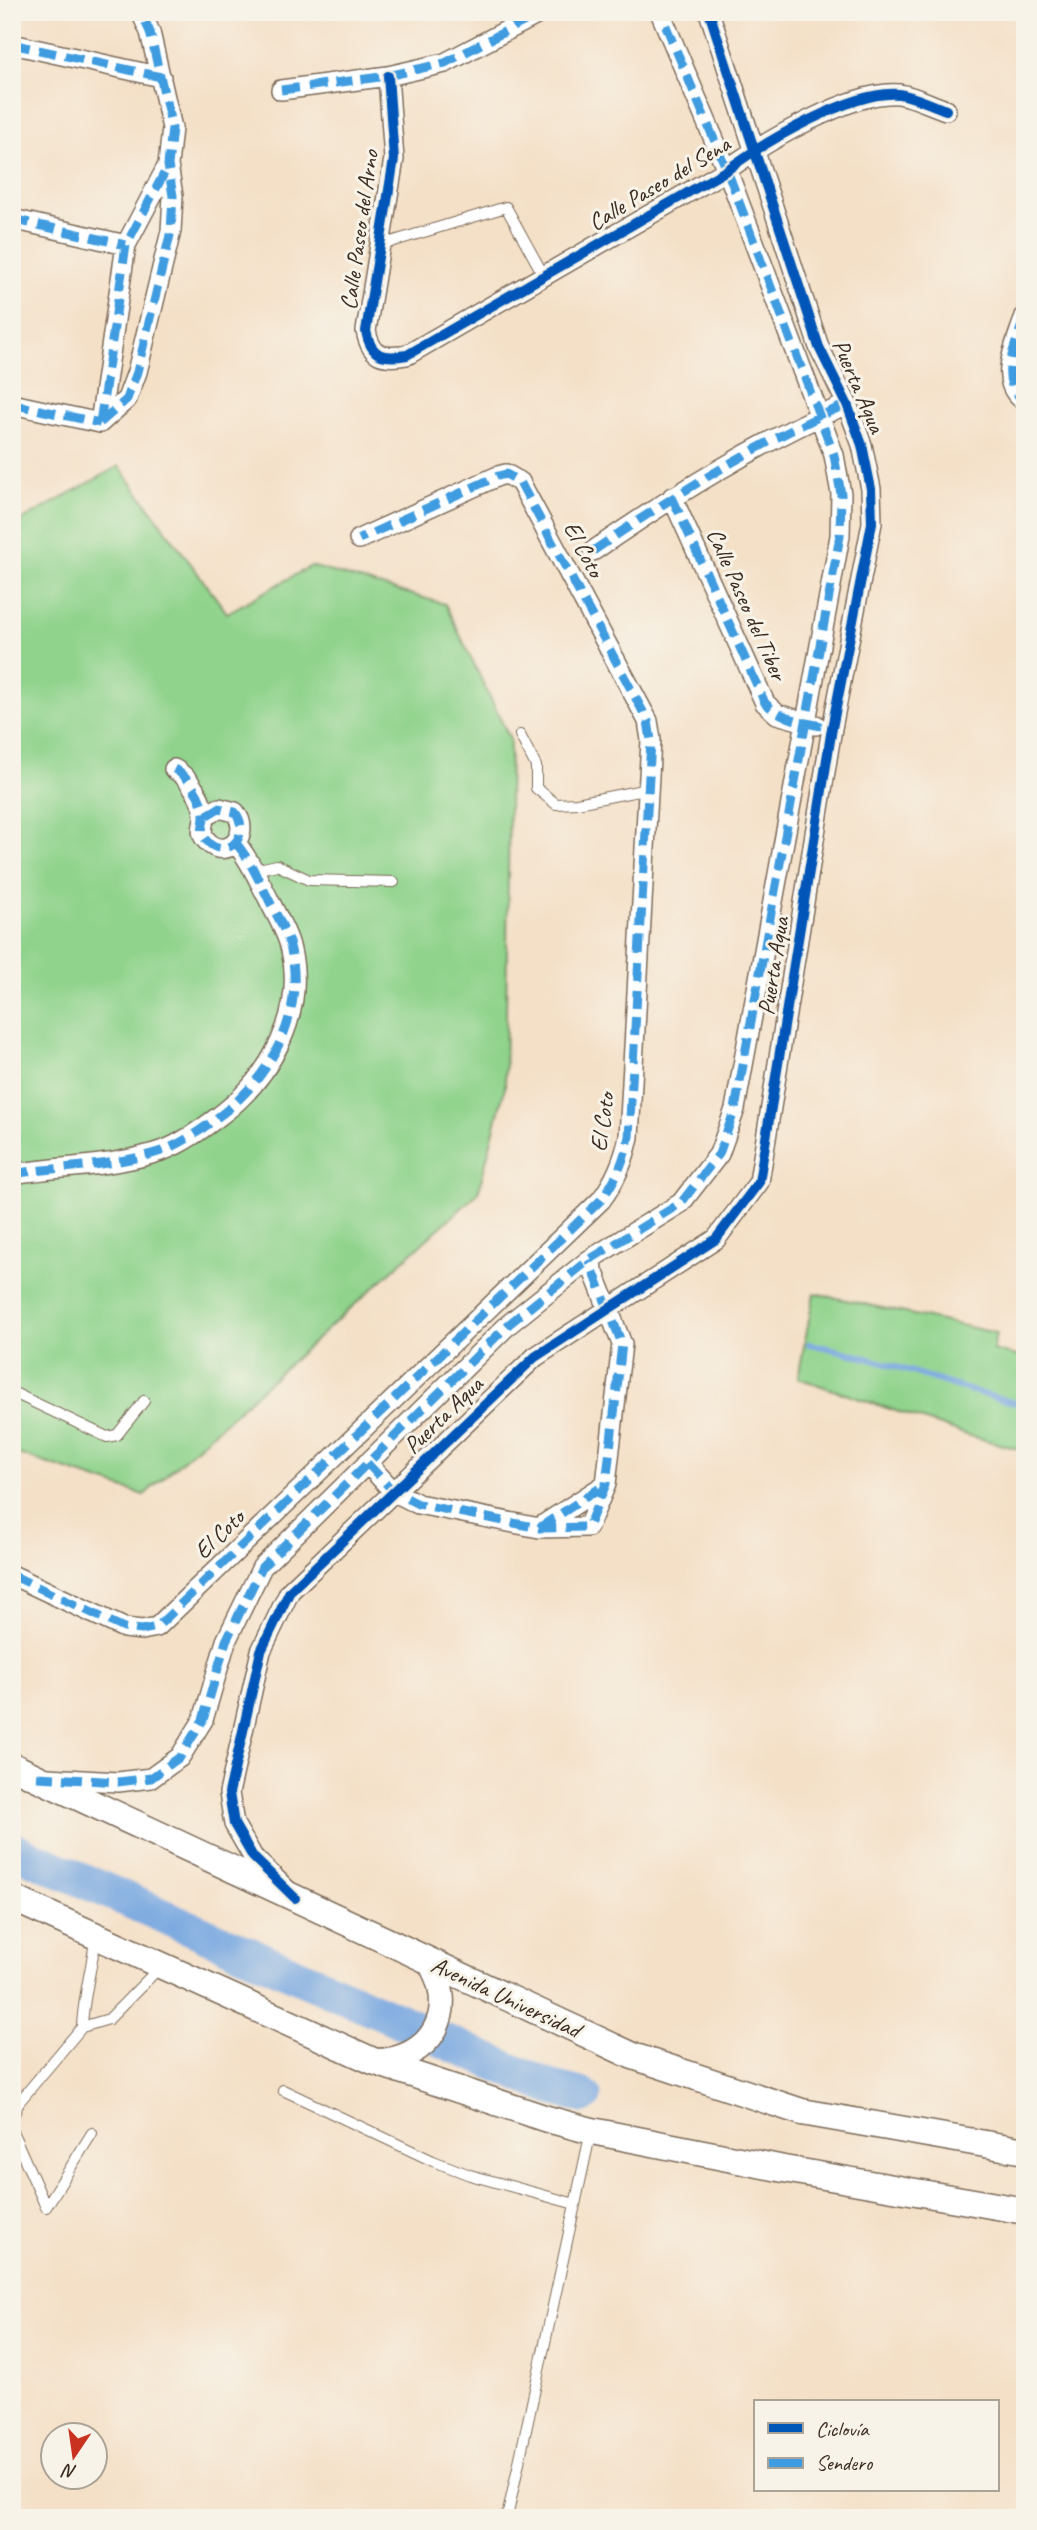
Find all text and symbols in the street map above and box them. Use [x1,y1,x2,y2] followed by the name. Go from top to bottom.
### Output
[583,128,737,237] street label: Calle Paseo del Sena
[333,147,385,312] street label: Calle Paseo del Arno
[826,335,893,439] street label: Puerta Aqua
[557,516,612,584] street label: El Coto
[700,523,795,687] street label: Calle Paseo del Tiber
[750,913,796,1017] street label: Puerta Aqua
[583,1088,621,1153] street label: El Coto
[397,1369,490,1460] street label: Puerta Aqua
[187,1501,252,1565] street label: El Coto
[427,1949,589,2046] street label: Avenida Universidad
[754,2400,998,2492] legend
[816,2416,870,2442] text: Ciclovía
[38,2422,108,2492] north arrow
[816,2450,874,2476] text: Sendero
[59,2458,79,2485] text: N

